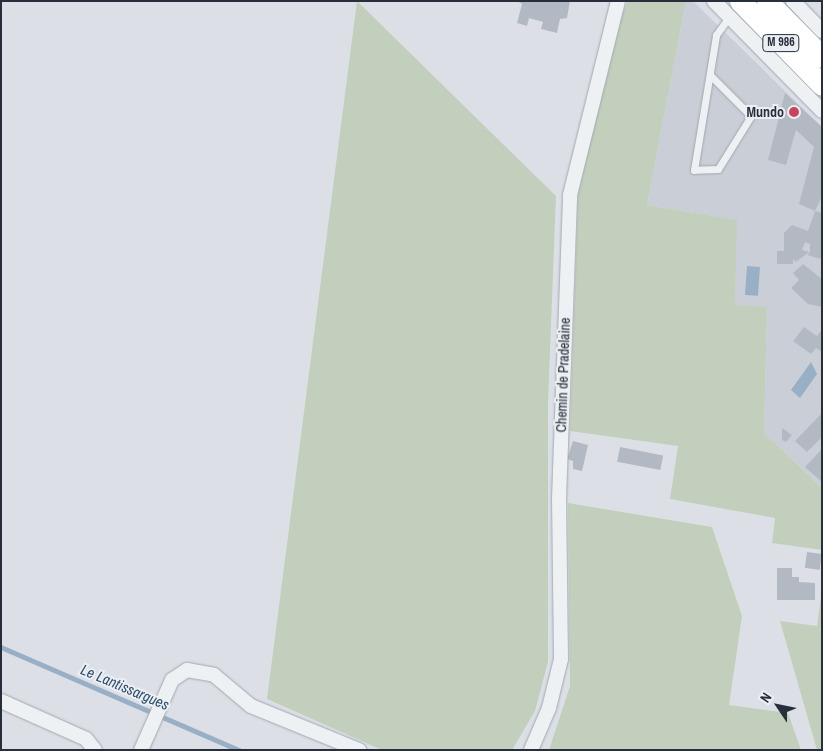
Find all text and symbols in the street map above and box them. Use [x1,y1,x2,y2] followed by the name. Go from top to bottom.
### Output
[762,34,800,52] road number: M 986
[746,104,784,120] place label: Mundo
[788,106,800,118] marker: Mundo
[553,317,573,433] street label: Chemin de Pradelaine
[78,660,172,714] water label: Le Lantissargues
[753,681,803,731] north arrow
[756,689,775,706] text: N

